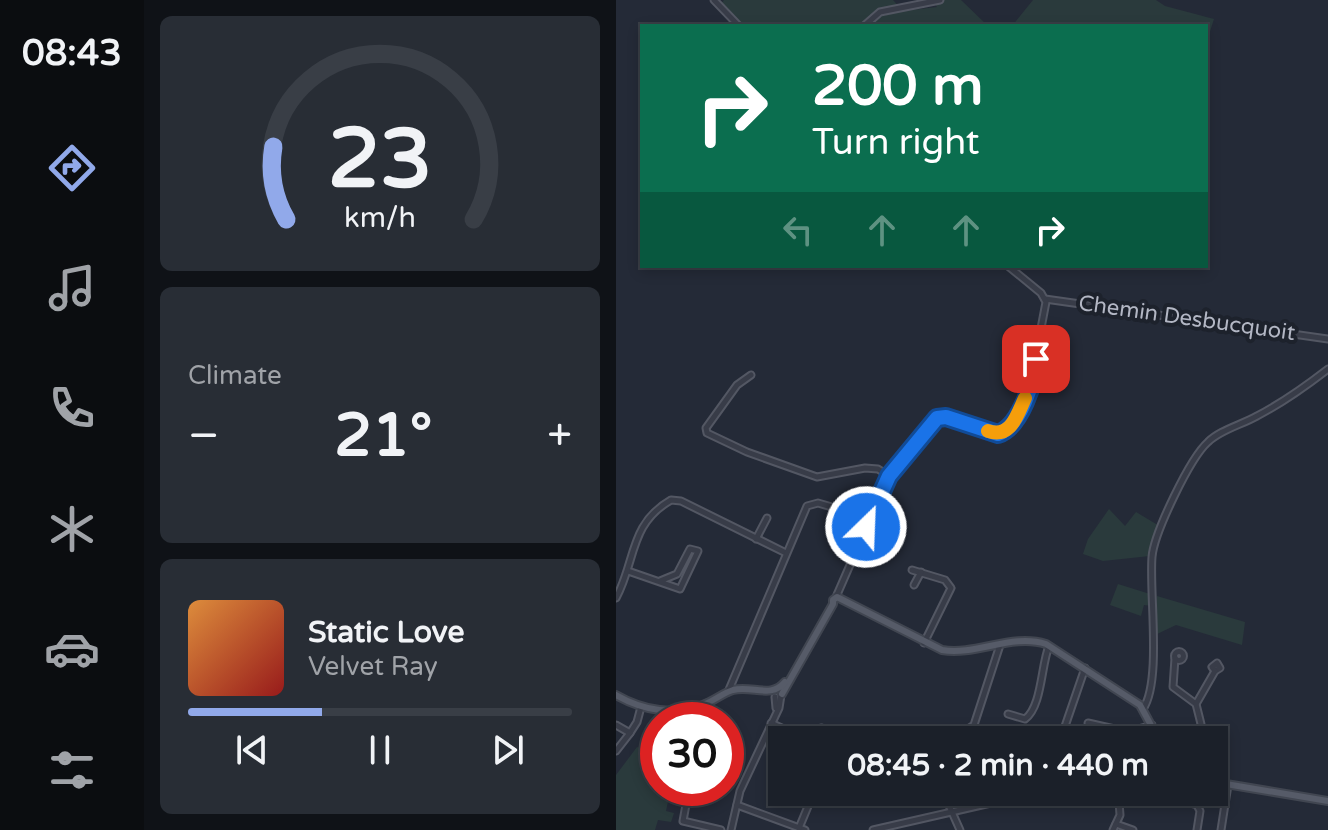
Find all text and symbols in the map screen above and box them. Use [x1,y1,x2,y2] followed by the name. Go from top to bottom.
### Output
[22,32,122,75] text: 08:43
[812,53,983,120] text: 200 m
[680,56,784,160] icon: right
[328,109,432,209] text: 23
[812,121,979,164] text: Turn right
[44,140,100,196] icon: directions
[344,201,416,235] text: km/h
[776,208,820,252] icon: left
[860,208,904,252] icon: ahead
[944,208,988,252] icon: ahead
[1028,208,1072,252] icon: right
[44,260,100,316] icon: music
[1077,290,1297,346] street label: Chemin Desbucquoit
[1002,325,1070,393] pin
[1014,337,1058,381] icon: arrive
[188,360,282,391] text: Climate
[44,380,100,436] icon: phone
[334,400,432,472] text: 21°
[188,410,219,463] text: −
[547,410,572,463] text: +
[824,485,908,569] position arrow
[44,501,100,557] icon: climate
[308,614,464,651] text: Static Love
[44,621,100,677] icon: car
[308,651,438,682] text: Velvet Ray
[640,702,744,806] speed limit sign: 30
[230,728,274,772] icon: previous
[358,728,402,772] icon: pause
[486,728,530,772] icon: next
[44,742,100,798] icon: filters
[847,747,1149,784] text: 08:45 · 2 min · 440 m

